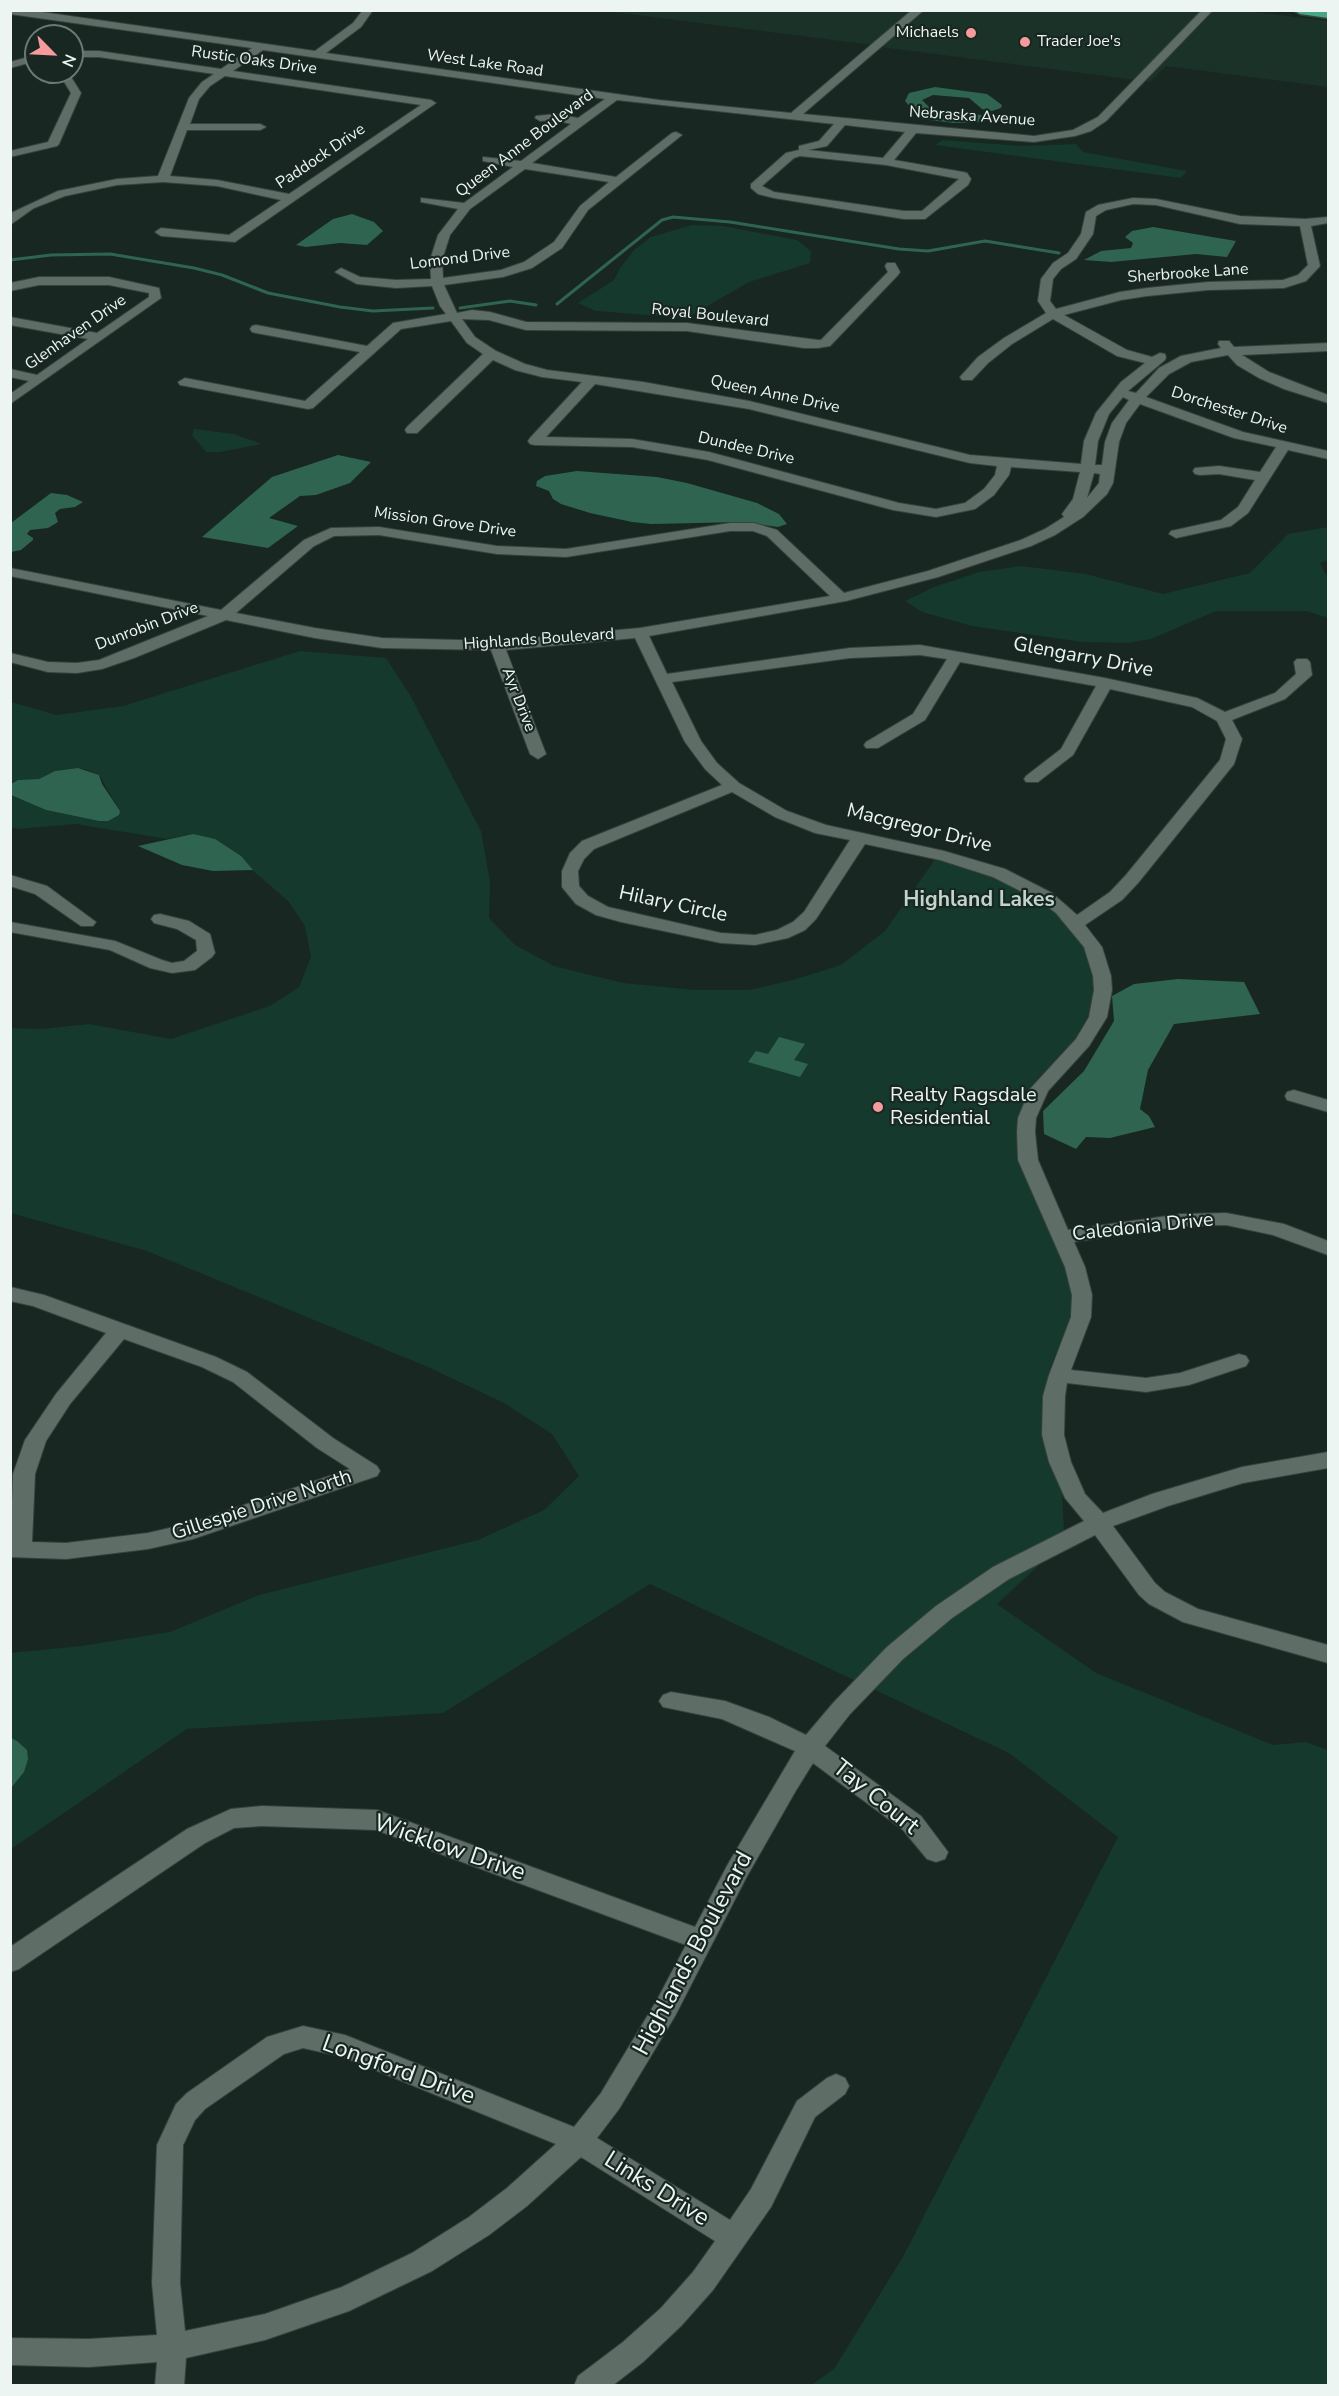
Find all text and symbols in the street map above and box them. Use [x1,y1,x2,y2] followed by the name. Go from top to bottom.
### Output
[896,23,959,43] place label: Michaels
[24,24,84,84] north arrow
[964,26,978,40] marker: Michaels
[1037,32,1121,52] place label: Trader Joe's
[1018,35,1032,49] marker: Trader Joe's
[190,43,318,79] street label: Rustic Oaks Drive
[426,46,544,82] street label: West Lake Road
[56,51,81,70] text: N
[452,86,598,202] street label: Queen Anne Boulevard
[908,103,1036,131] street label: Nebraska Avenue
[273,120,369,194] street label: Paddock Drive
[409,243,511,275] street label: Lomond Drive
[1127,260,1249,288] street label: Sherbrooke Lane
[22,291,130,375] street label: Glenhaven Drive
[650,300,770,332] street label: Royal Boulevard
[709,372,841,418] street label: Queen Anne Drive
[1169,383,1289,439] street label: Dorchester Drive
[696,429,796,469] street label: Dundee Drive
[373,504,517,542] street label: Mission Grove Drive
[93,599,201,655] street label: Dunrobin Drive
[463,625,615,655] street label: Highlands Boulevard
[1011,633,1155,683] street label: Glengarry Drive
[497,665,539,735] street label: Ayr Drive
[844,799,994,859] street label: Macgregor Drive
[617,882,729,928] street label: Hilary Circle
[903,888,1055,914] district label: Highland Lakes
[890,1084,1037,1131] place label: Realty Ragsdale Residential
[871,1100,885,1114] marker: Realty Ragsdale Residential
[1071,1209,1215,1247] street label: Caledonia Drive
[169,1466,355,1546] street label: Gillespie Drive North
[826,1754,924,1842] street label: Tay Court
[369,1810,529,1888] street label: Wicklow Drive
[628,1847,760,2061] street label: Highlands Boulevard
[318,2030,478,2112] street label: Longford Drive
[598,2146,714,2234] street label: Links Drive

